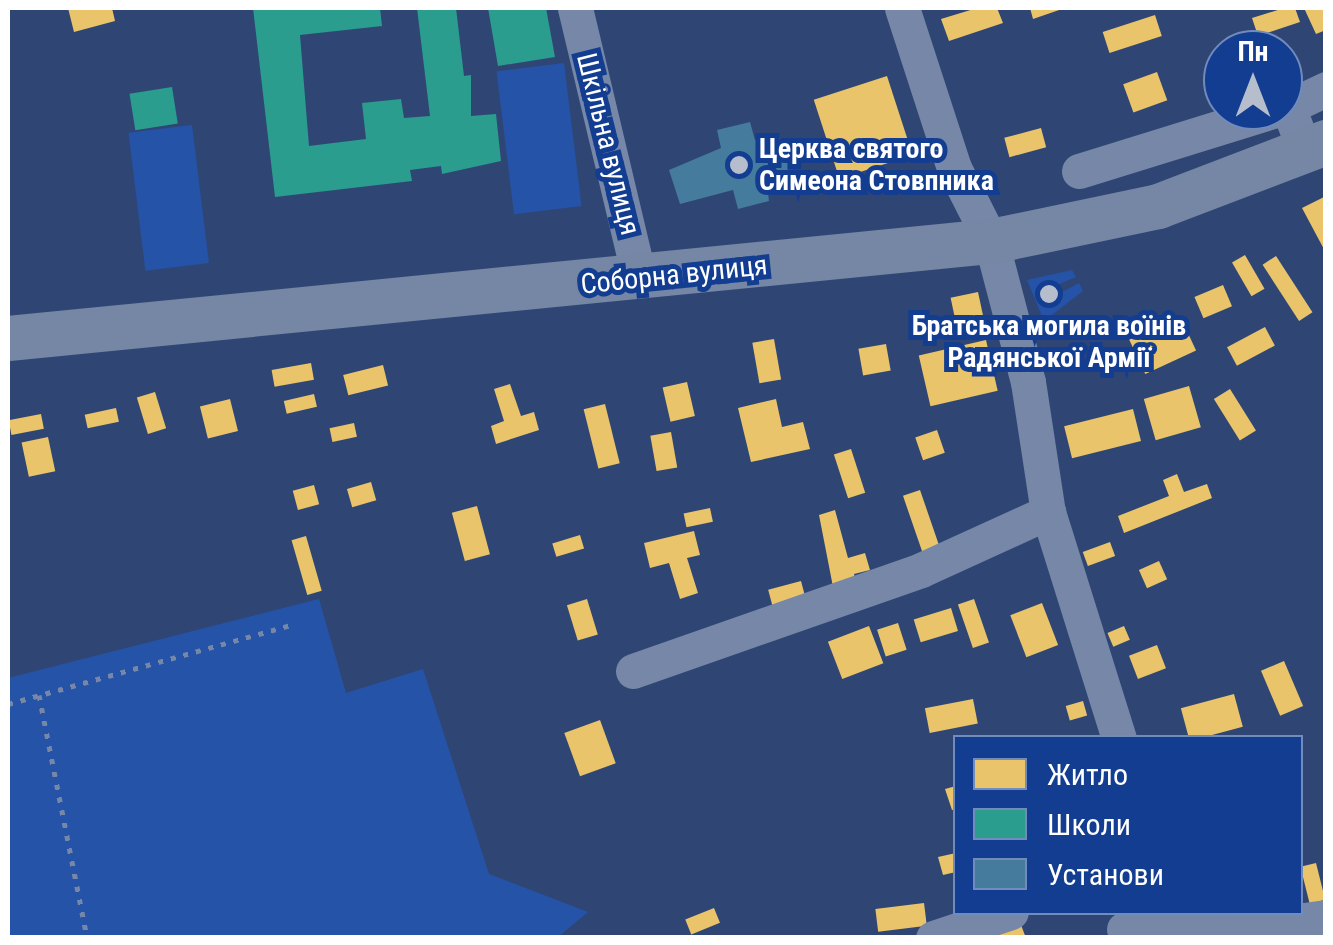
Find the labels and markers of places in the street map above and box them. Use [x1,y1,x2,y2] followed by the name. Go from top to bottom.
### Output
[759,132,994,198] place label: Церква святого Симеона Стовпника
[728,154,750,176] marker: Церква святого Симеона Стовпника
[1038,283,1060,305] marker: Братська могила воїнів Радянської Армії
[912,309,1186,375] place label: Братська могила воїнів Радянської Армії

